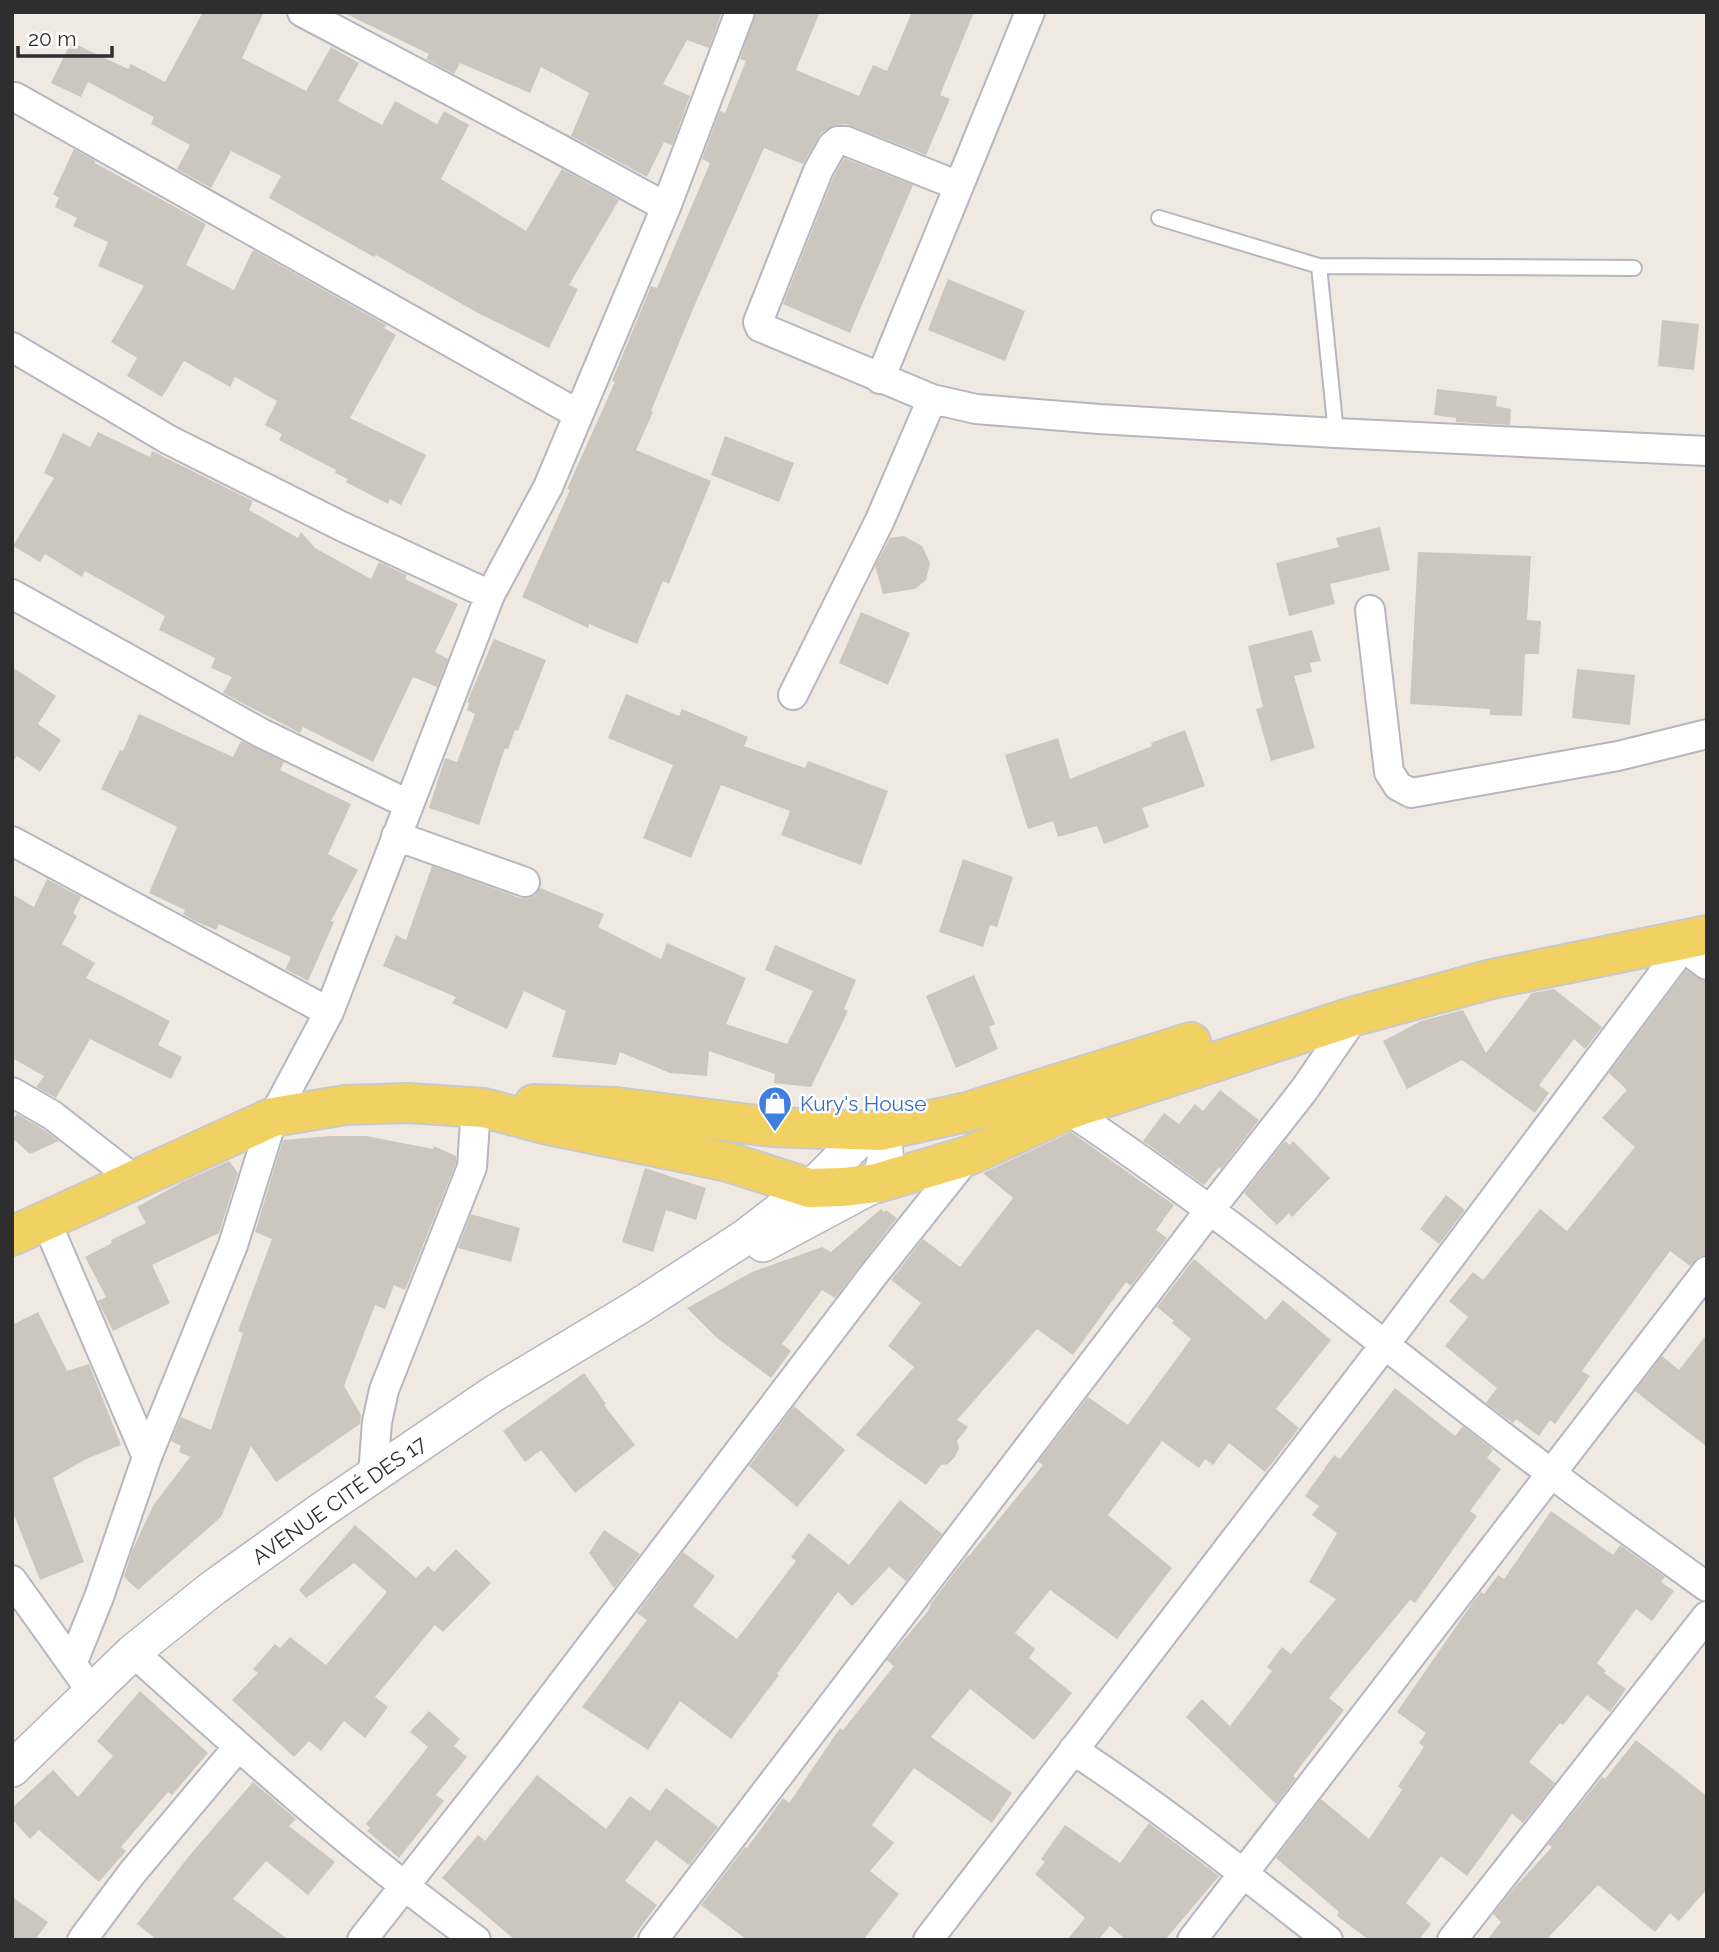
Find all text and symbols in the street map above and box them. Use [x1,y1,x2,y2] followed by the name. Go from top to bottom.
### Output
[18,14,112,58] scale bar
[28,26,76,51] text: 20 m
[756,1084,794,1133] shop icon: Kury's House
[800,1091,927,1116] place label: Kury's House
[247,1430,431,1570] street label: AVENUE CITÉ DES 17

